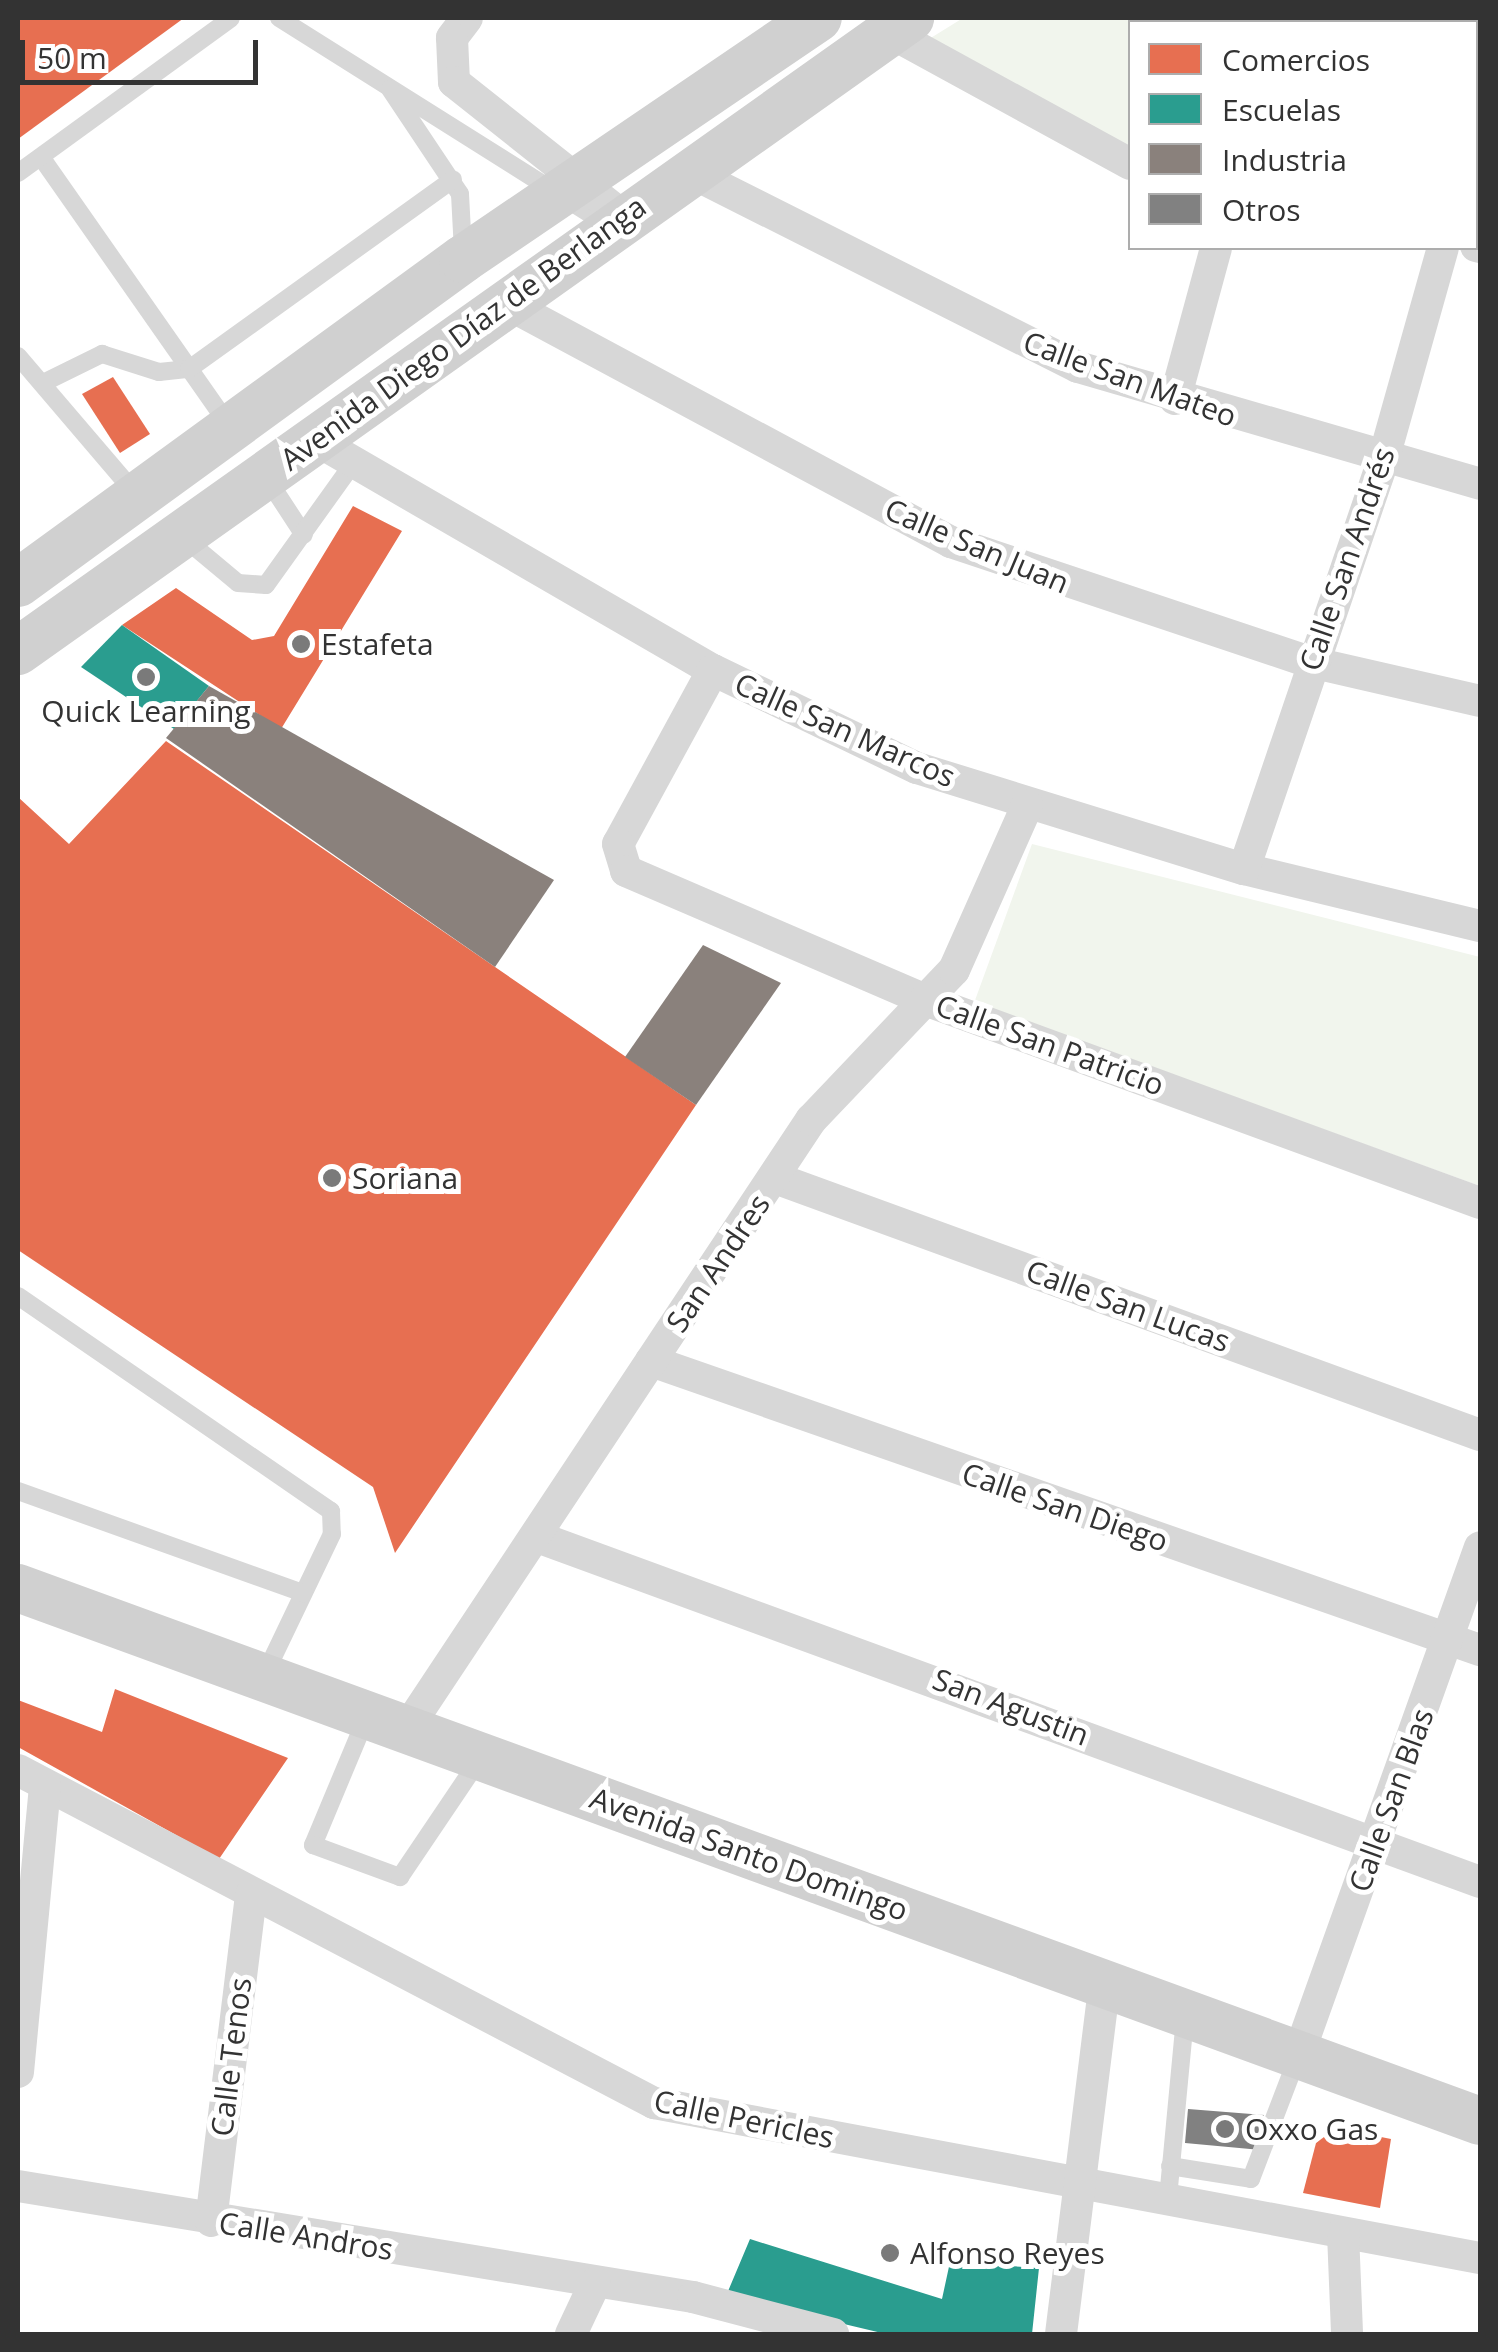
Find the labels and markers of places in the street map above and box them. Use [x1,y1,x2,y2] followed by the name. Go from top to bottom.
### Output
[321,626,434,662] place label: Estafeta
[290,633,312,655] marker: Estafeta
[135,666,157,688] marker: Quick Learning
[41,693,251,729] place label: Quick Learning
[352,1160,458,1196] place label: Soriana
[321,1167,343,1189] marker: Soriana
[1245,2111,1378,2147] place label: Oxxo Gas
[1214,2118,1236,2140] marker: Oxxo Gas
[910,2235,1105,2271] place label: Alfonso Reyes
[879,2242,901,2264] marker: Alfonso Reyes

